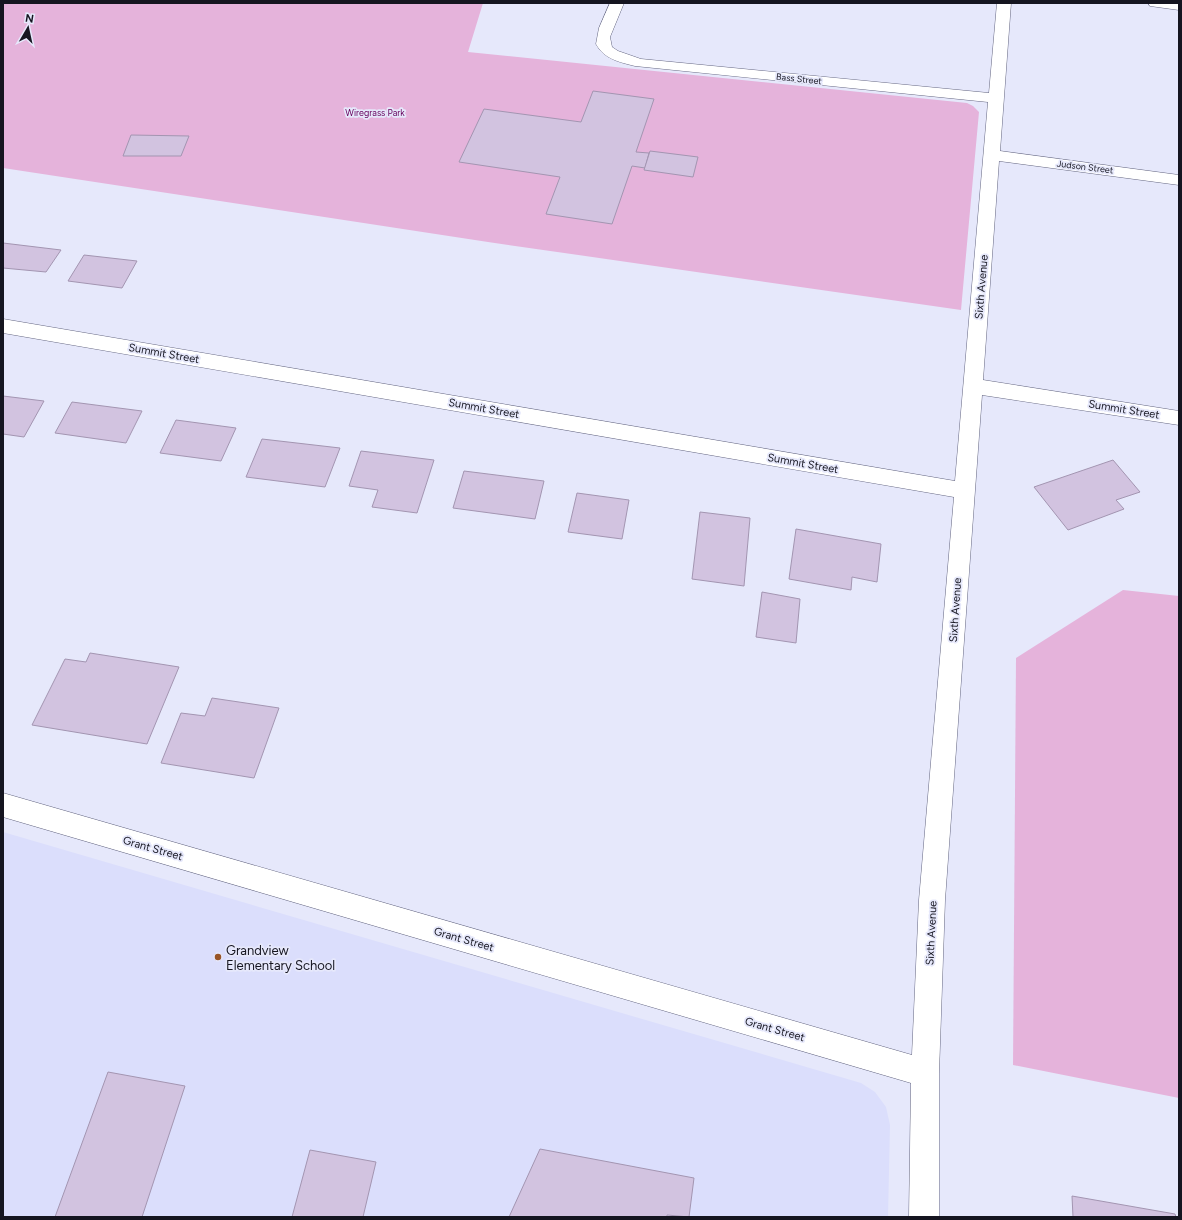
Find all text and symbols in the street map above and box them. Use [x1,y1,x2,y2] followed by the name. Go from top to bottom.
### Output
[8,8,48,48] north arrow
[24,12,35,26] text: N
[776,71,823,86] street label: Bass Street
[345,107,405,118] park label: Wiregrass Park
[1056,158,1115,175] street label: Judson Street
[972,254,991,320] street label: Sixth Avenue
[127,341,200,366] street label: Summit Street
[447,396,520,421] street label: Summit Street
[1087,397,1160,422] street label: Summit Street
[766,451,839,476] street label: Summit Street
[947,577,964,643] street label: Sixth Avenue
[122,834,184,863] street label: Grant Street
[923,900,940,966] street label: Sixth Avenue
[433,925,495,954] street label: Grant Street
[226,943,335,973] place label: Grandview Elementary School
[213,952,223,962] marker: Grandview Elementary School
[744,1015,806,1044] street label: Grant Street

